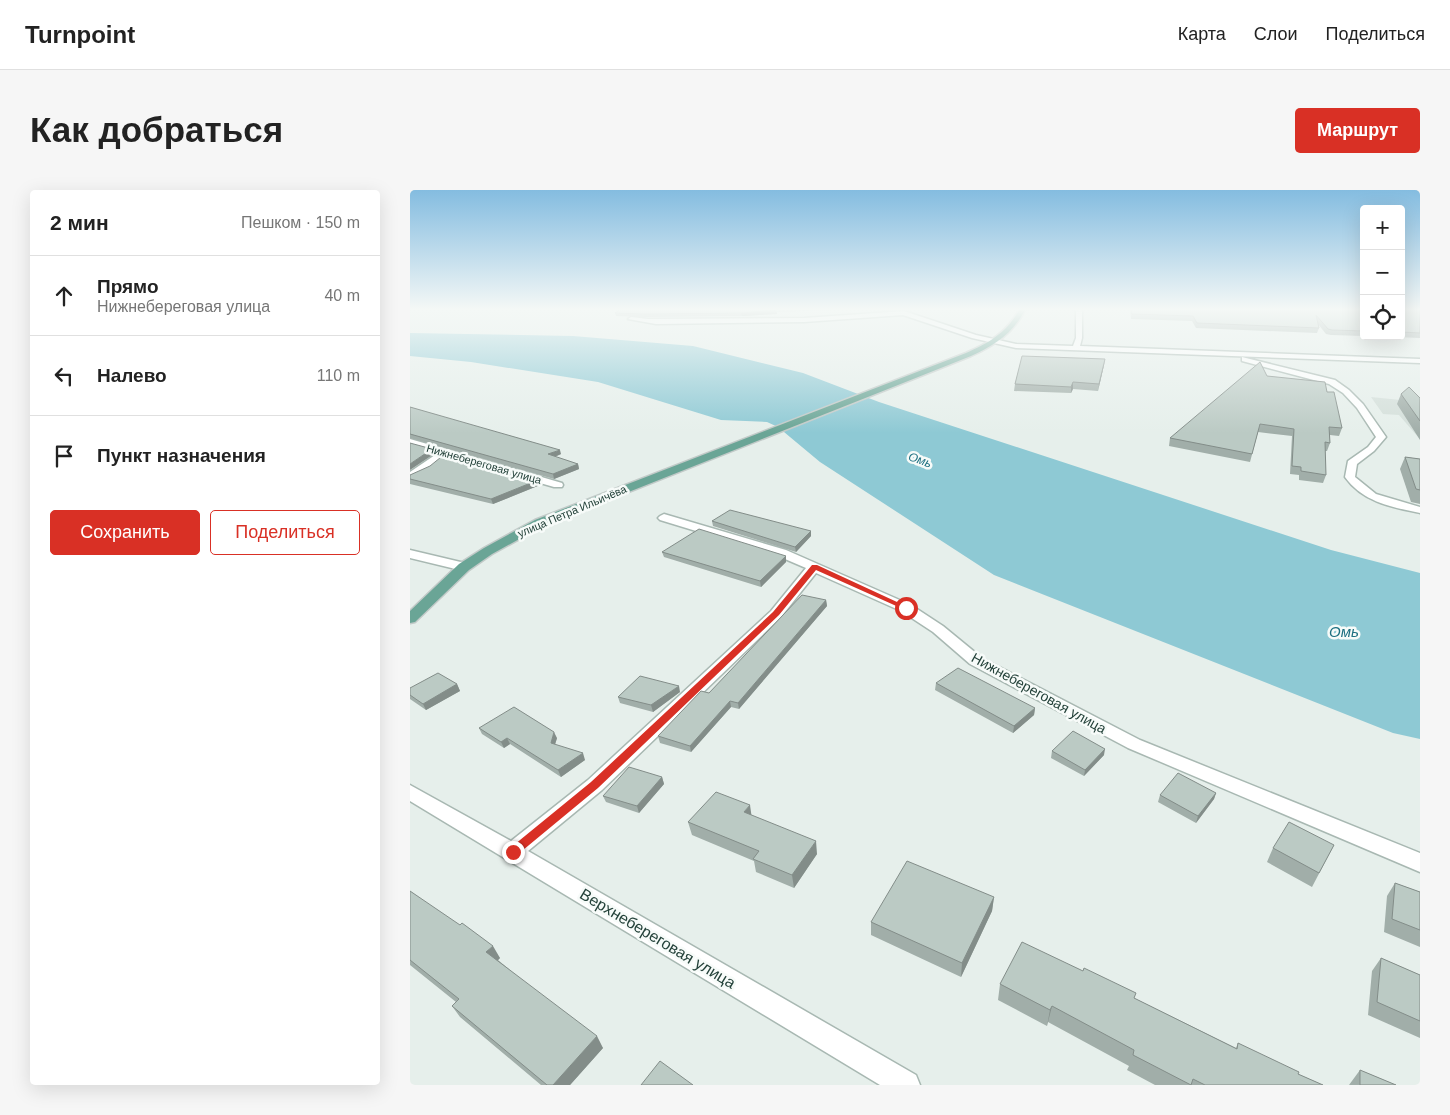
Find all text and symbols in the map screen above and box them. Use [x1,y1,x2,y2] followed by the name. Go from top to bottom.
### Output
[25,21,135,48] text: Turnpoint
[1178,24,1226,44] text: Карта
[1254,24,1298,44] text: Слои
[1326,24,1425,44] text: Поделиться
[1295,108,1420,153] button: Маршрут
[30,110,283,149] text: Как добраться
[1360,205,1405,340] map controls
[1360,205,1405,250] button: +
[50,211,109,234] text: 2 мин
[241,214,360,231] text: Пешком · 150 m
[1360,250,1405,295] button: −
[97,276,159,297] text: Прямо
[50,282,78,310] icon: ahead
[324,287,360,304] text: 40 m
[1360,295,1405,340] button: locate
[97,298,270,315] text: Нижнебереговая улица
[50,362,78,390] icon: left
[97,365,167,386] text: Налево
[317,367,360,384] text: 110 m
[50,442,78,470] icon: arrive
[425,442,544,486] street label: Нижнебереговая улица
[97,445,266,466] text: Пункт назначения
[906,449,934,471] water label: Омь
[516,482,629,539] street label: улица Петра Ильичёва
[50,510,200,555] button: Сохранить
[210,510,360,555] button: Поделиться
[895,597,918,620] route start
[1329,623,1359,640] water label: Омь
[969,649,1109,737] street label: Нижнебереговая улица
[502,841,525,864] route end
[577,885,739,992] street label: Верхнебереговая улица

